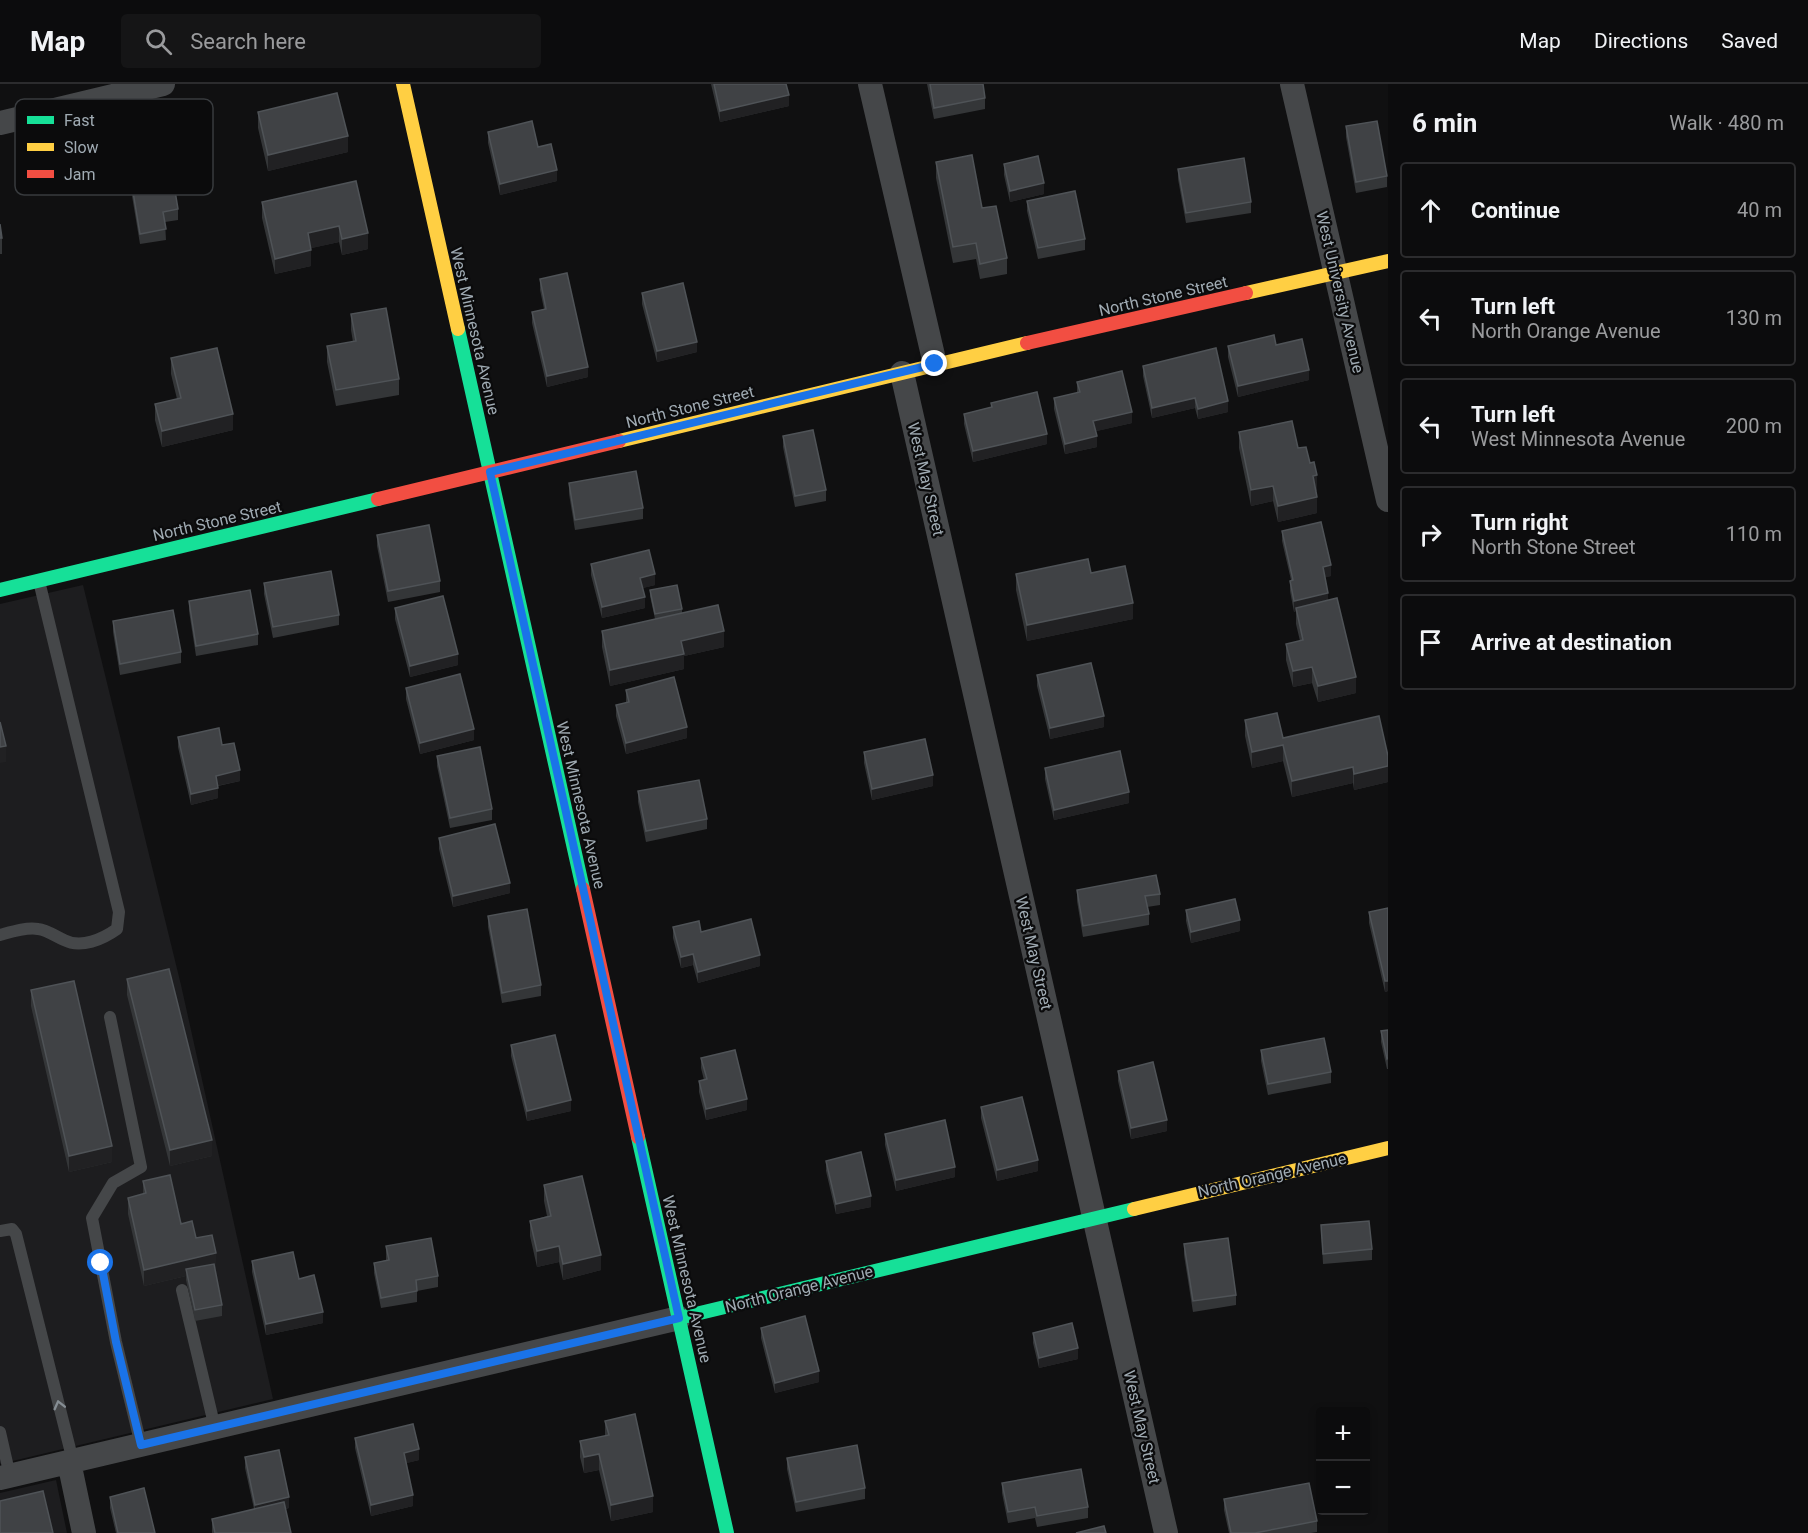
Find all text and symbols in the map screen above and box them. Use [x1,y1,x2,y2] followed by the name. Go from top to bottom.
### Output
[121,14,541,68] search box
[30,25,85,58] text: Map
[142,25,175,58] icon: search
[190,29,306,54] text: Search here
[1519,29,1561,53] text: Map
[1594,29,1688,53] text: Directions
[1721,29,1778,53] text: Saved
[15,99,213,195] legend
[1412,108,1477,138] text: 6 min
[64,111,95,130] text: Fast
[1669,111,1784,135] text: Walk · 480 m
[64,138,99,157] text: Slow
[64,165,96,184] text: Jam
[1414,194,1447,227] icon: ahead
[1471,198,1560,223] text: Continue
[1737,198,1782,222] text: 40 m
[1312,209,1368,375] street label: West University Avenue
[446,245,504,417] street label: West Minnesota Avenue
[1097,272,1229,320] street label: North Stone Street
[1471,294,1555,319] text: Turn left
[1414,302,1447,335] icon: left
[1726,306,1782,330] text: 130 m
[1471,319,1661,343] text: North Orange Avenue
[921,350,947,376] route end
[624,382,756,432] street label: North Stone Street
[1471,402,1555,427] text: Turn left
[1414,410,1447,443] icon: left
[1726,414,1782,438] text: 200 m
[904,420,948,538] street label: West May Street
[1471,427,1685,451] text: West Minnesota Avenue
[151,497,283,545] street label: North Stone Street
[1471,510,1568,535] text: Turn right
[1414,518,1447,551] icon: right
[1726,522,1782,546] text: 110 m
[1471,535,1635,559] text: North Stone Street
[1414,626,1447,659] icon: arrive
[1471,630,1672,655] text: Arrive at destination
[552,719,610,891] street label: West Minnesota Avenue
[1012,894,1056,1012] street label: West May Street
[1196,1149,1348,1201] street label: North Orange Avenue
[658,1193,716,1365] street label: West Minnesota Avenue
[87,1249,113,1275] route start
[723,1261,875,1317] street label: North Orange Avenue
[1120,1368,1164,1486] street label: West May Street
[53,1400,66,1410] one-way arrow
[1316,1407,1370,1515] map controls
[1316,1407,1370,1461] button: +
[1316,1461,1370,1515] button: −

